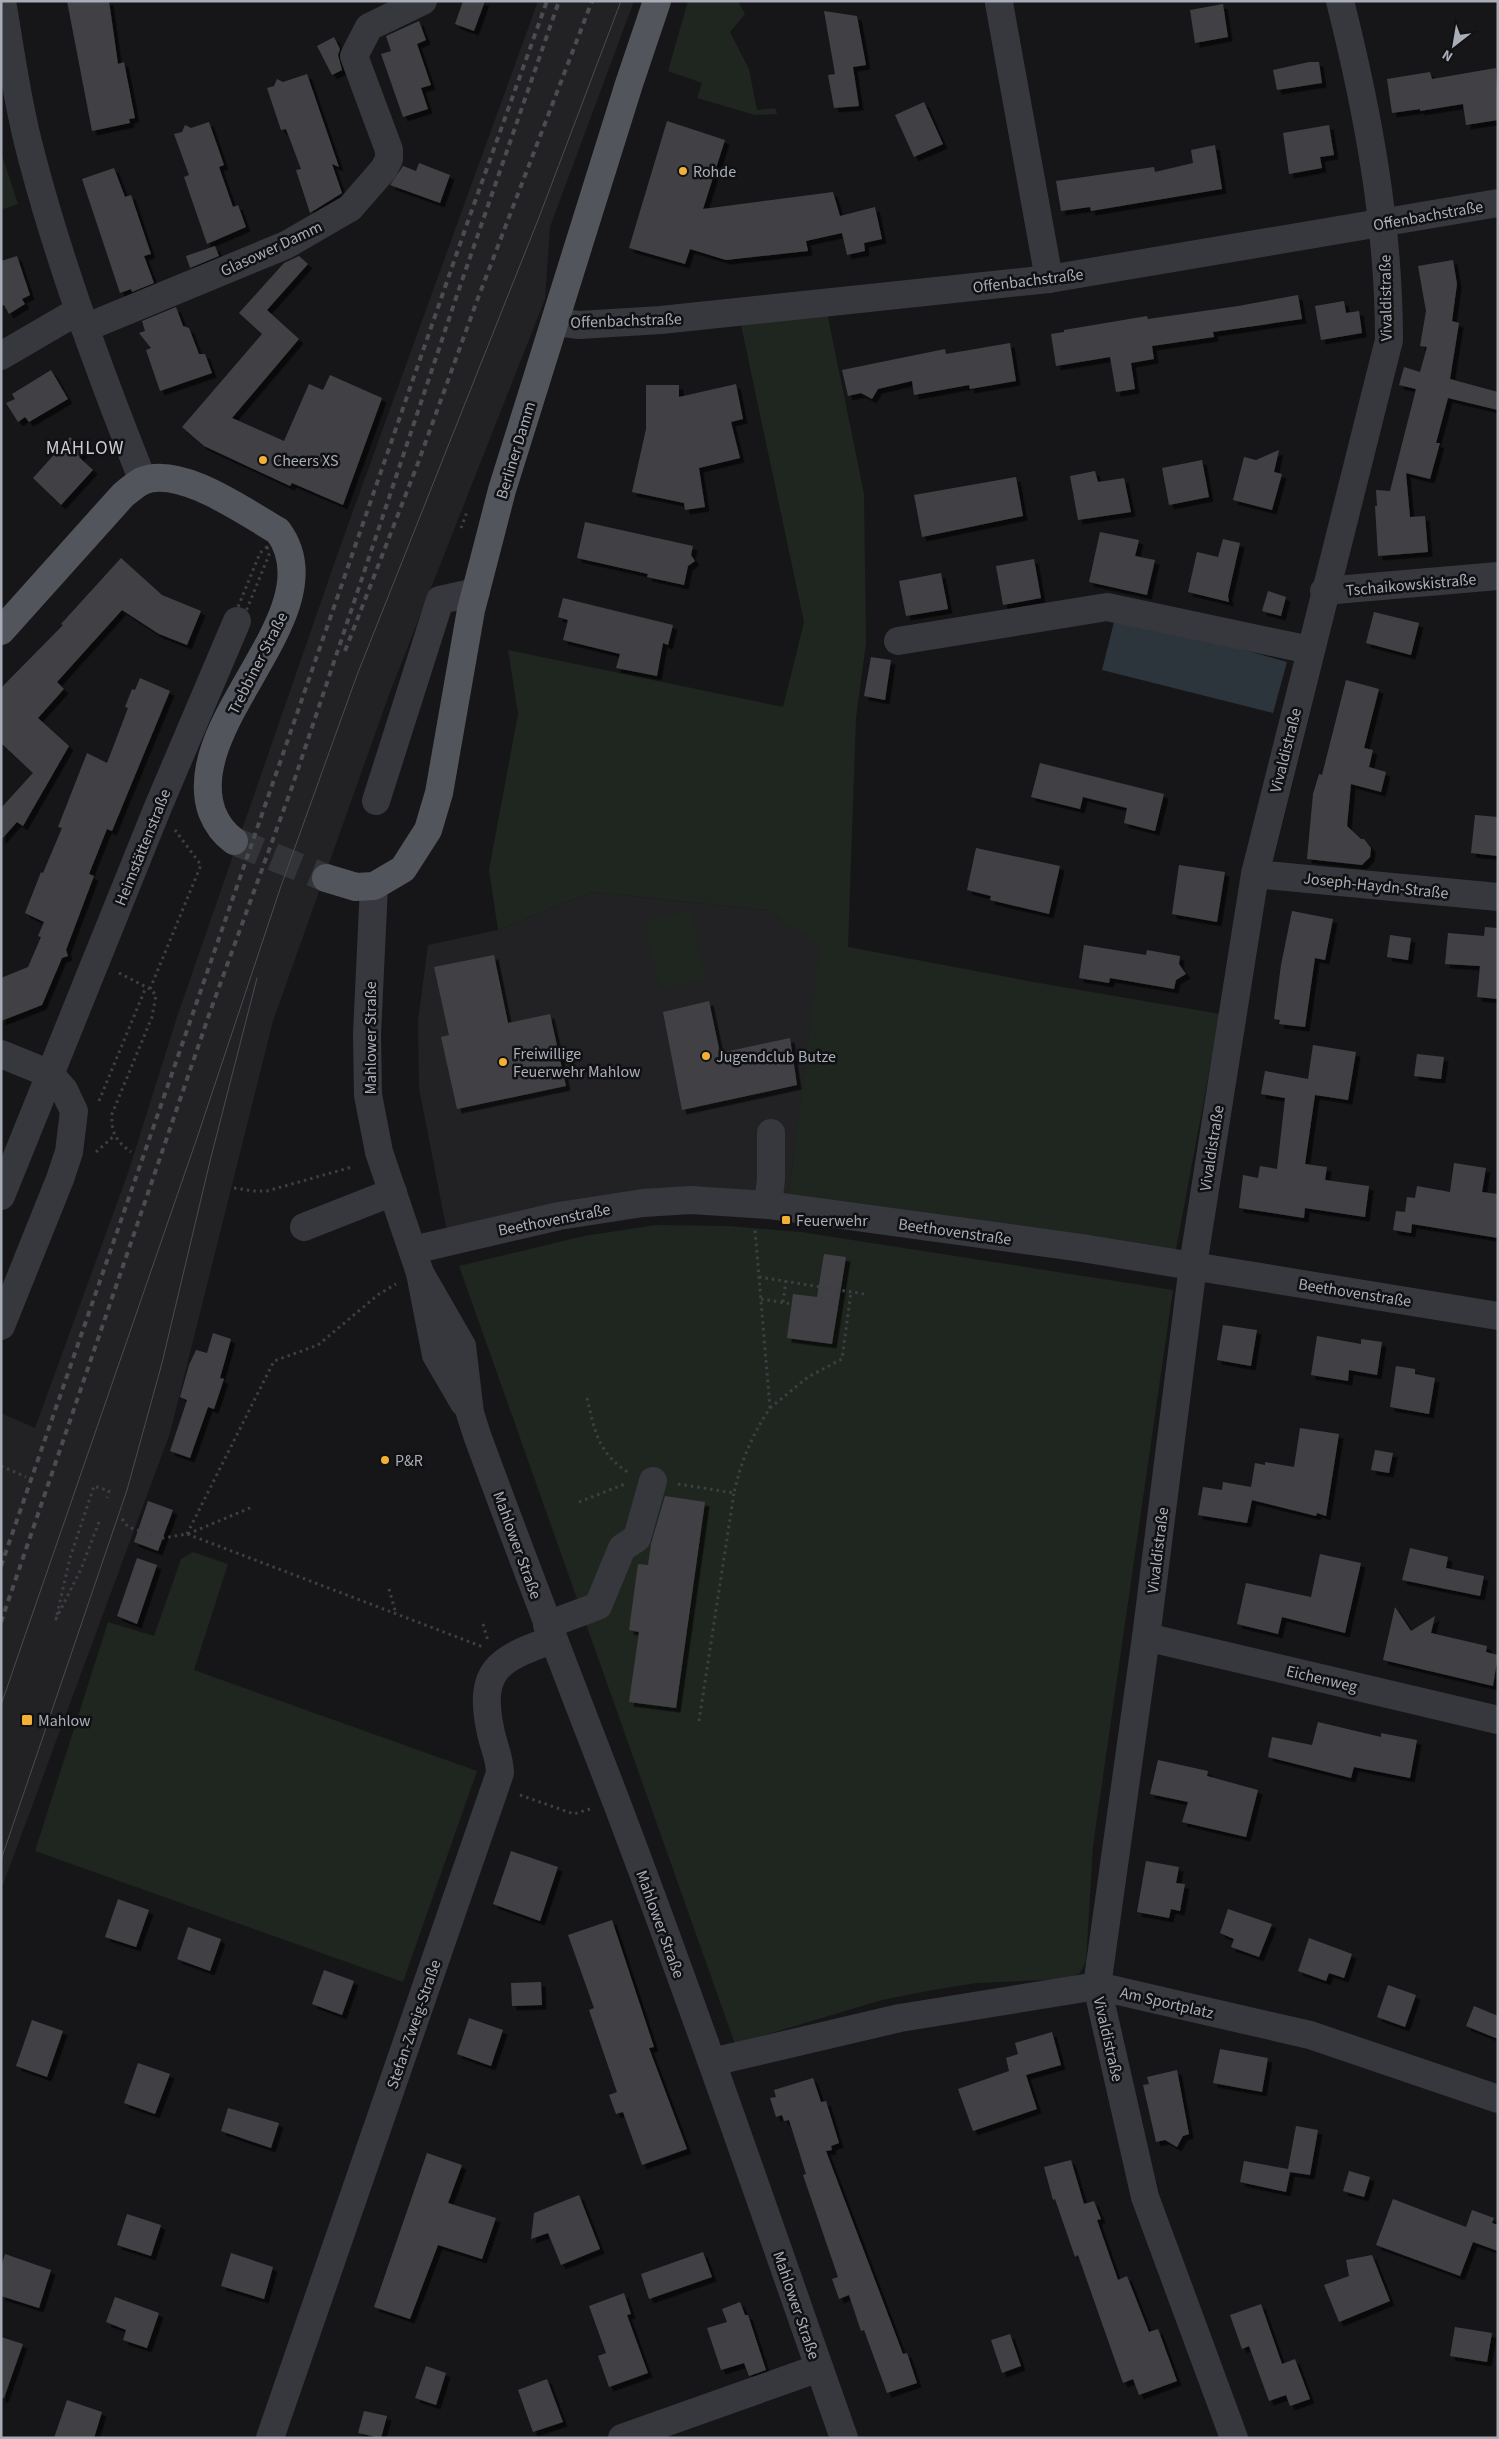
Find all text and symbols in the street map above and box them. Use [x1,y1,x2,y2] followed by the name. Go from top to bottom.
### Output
[1429,20,1479,70] north arrow
[1439,44,1457,66] text: N
[693,161,736,183] place label: Rohde
[677,165,689,177] marker: Rohde
[1371,195,1485,236] street label: Offenbachstraße
[217,216,326,282] street label: Glasower Damm
[1374,255,1398,341] street label: Vivaldistraße
[972,263,1085,299] street label: Offenbachstraße
[570,308,682,334] street label: Offenbachstraße
[491,399,541,502] street label: Berliner Damm
[46,435,124,462] district label: MAHLOW
[273,450,339,472] place label: Cheers XS
[257,454,269,466] marker: Cheers XS
[1345,568,1477,602] street label: Tschaikowskistraße
[223,608,293,718] street label: Trebbiner Straße
[1265,706,1307,795] street label: Vivaldistraße
[109,786,176,909] street label: Heimstättenstraße
[1302,867,1450,905] street label: Joseph-Haydn-Straße
[360,981,382,1095] street label: Mahlower Straße
[513,1043,641,1083] place label: Freiwillige Feuerwehr Mahlow
[716,1046,836,1068] place label: Jugendclub Butze
[700,1050,712,1062] marker: Jugendclub Butze
[497,1056,509,1068] marker: Freiwillige Feuerwehr Mahlow
[1194,1104,1230,1193] street label: Vivaldistraße
[496,1198,612,1242] street label: Beethovenstraße
[796,1210,868,1232] place label: Feuerwehr
[897,1213,1013,1251] street label: Beethovenstraße
[780,1214,792,1226] marker: Feuerwehr
[1297,1273,1413,1313] street label: Beethovenstraße
[395,1450,423,1472] place label: P&R
[379,1454,391,1466] marker: P&R
[487,1488,547,1602] street label: Mahlower Straße
[1142,1506,1174,1594] street label: Vivaldistraße
[1284,1660,1359,1698] street label: Eichenweg
[38,1710,91,1732] place label: Mahlow
[20,1713,34,1727] marker: Mahlow
[630,1867,690,1981] street label: Mahlower Straße
[381,1957,446,2092] street label: Stefan-Zweig-Straße
[1118,1982,1216,2024] street label: Am Sportplatz
[1088,1995,1128,2084] street label: Vivaldistraße
[767,2248,825,2362] street label: Mahlower Straße

